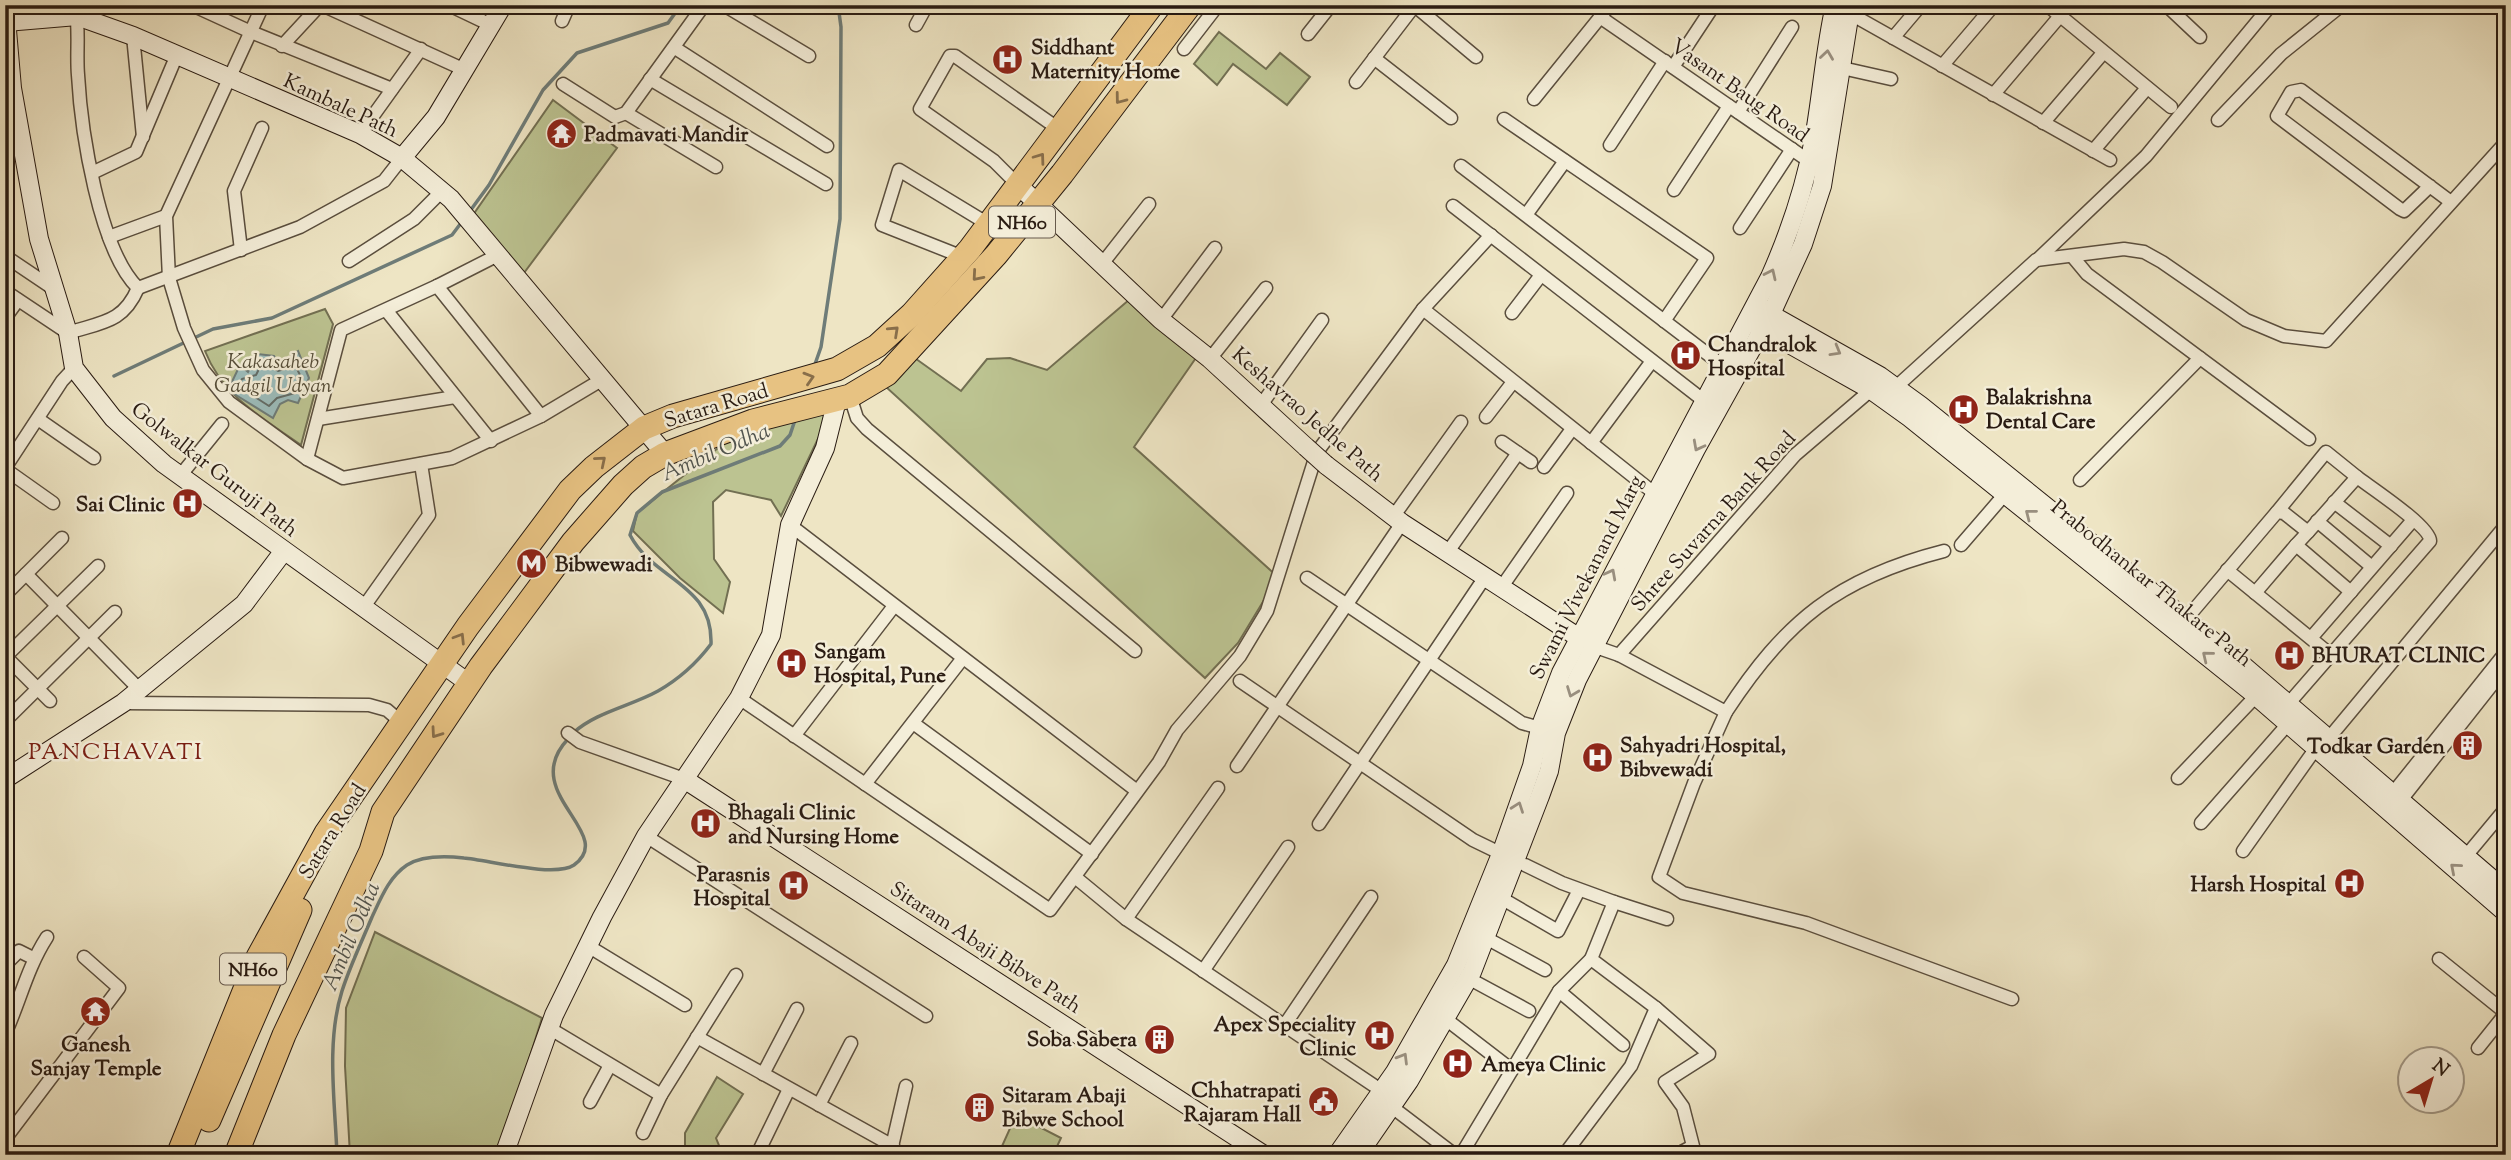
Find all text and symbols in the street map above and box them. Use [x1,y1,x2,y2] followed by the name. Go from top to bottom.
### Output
[1663,32,1815,151] street label: Vasant Baug Road
[1031,34,1180,88] place label: Siddhant Maternity Home
[991,42,1025,76] hospital icon: Siddhant Maternity Home
[1819,49,1834,60] one-way arrow
[278,67,403,147] street label: Kambale Path
[1116,91,1128,104] one-way arrow
[544,117,578,151] temple icon: Padmavati Mandir
[584,121,749,151] place label: Padmavati Mandir
[1032,153,1044,165] one-way arrow
[989,206,1055,238] road number: NH60
[973,268,985,281] one-way arrow
[1763,269,1777,281] one-way arrow
[886,327,899,339] one-way arrow
[1708,331,1817,385] place label: Chandralok Hospital
[1668,339,1702,373] hospital icon: Chandralok Hospital
[1224,341,1389,490] street label: Keshavrao Jedhe Path
[1829,343,1841,356] one-way arrow
[214,348,332,402] park label: Kakasaheb Gadgil Udyan
[803,371,815,386] one-way arrow
[661,377,773,437] street label: Satara Road
[1986,384,2096,438] place label: Balakrishna Dental Care
[1946,392,1980,426] hospital icon: Balakrishna Dental Care
[124,396,304,545] street label: Golwalkar Guruji Path
[656,416,776,491] water label: Ambil Odha
[1625,425,1804,619] street label: Shree Suvarna Bank Road
[1693,438,1706,451] one-way arrow
[593,457,606,469] one-way arrow
[1523,470,1652,685] street label: Swami Vivekanand Marg
[171,487,205,521] hospital icon: Sai Clinic
[76,491,166,521] place label: Sai Clinic
[2044,494,2258,675] street label: Prabodhankar Thakare Path
[2025,509,2038,522] one-way arrow
[515,547,549,581] metro station icon: Bibwewadi
[555,551,652,581] place label: Bibwewadi
[1603,569,1616,581] one-way arrow
[451,633,464,646] one-way arrow
[814,638,946,692] place label: Sangam Hospital, Pune
[2272,638,2306,672] hospital icon: BHURAT CLINIC
[2312,642,2486,672] place label: BHURAT CLINIC
[774,646,808,680] hospital icon: Sangam Hospital, Pune
[2203,652,2216,664] one-way arrow
[1567,685,1581,697] one-way arrow
[431,725,444,738] one-way arrow
[2451,729,2485,763] building icon: Todkar Garden
[1620,732,1786,786] place label: Sahyadri Hospital, Bibvewadi
[2307,733,2446,763] place label: Todkar Garden
[28,737,204,770] district label: PANCHAVATI
[1580,740,1614,774] hospital icon: Sahyadri Hospital, Bibvewadi
[292,778,375,886] street label: Satara Road
[728,799,899,853] place label: Bhagali Clinic and Nursing Home
[1510,801,1524,814] one-way arrow
[688,807,722,841] hospital icon: Bhagali Clinic and Nursing Home
[693,861,770,915] place label: Parasnis Hospital
[2450,864,2463,876] one-way arrow
[2332,867,2366,901] hospital icon: Harsh Hospital
[776,869,810,903] hospital icon: Parasnis Hospital
[2190,871,2326,901] place label: Harsh Hospital
[883,875,1087,1022] street label: Sitaram Abaji Bibve Path
[315,877,390,997] water label: Ambil Odha
[220,953,286,984] road number: NH60
[79,995,113,1029] temple icon: Ganesh Sanjay Temple
[1213,1011,1357,1065] place label: Apex Speciality Clinic
[1362,1019,1396,1053] hospital icon: Apex Speciality Clinic
[1143,1022,1177,1056] building icon: Soba Sabera
[1027,1026,1137,1056] place label: Soba Sabera
[30,1031,162,1085] place label: Ganesh Sanjay Temple
[2396,1044,2466,1114] north arrow
[1441,1047,1475,1081] hospital icon: Ameya Clinic
[1481,1051,1606,1081] place label: Ameya Clinic
[1395,1053,1408,1066] one-way arrow
[2426,1053,2454,1084] text: N
[1184,1077,1301,1131] place label: Chhatrapati Rajaram Hall
[1002,1082,1126,1136] place label: Sitaram Abaji Bibwe School
[1307,1085,1341,1119] public building icon: Chhatrapati Rajaram Hall
[962,1090,996,1124] building icon: Sitaram Abaji Bibwe School

